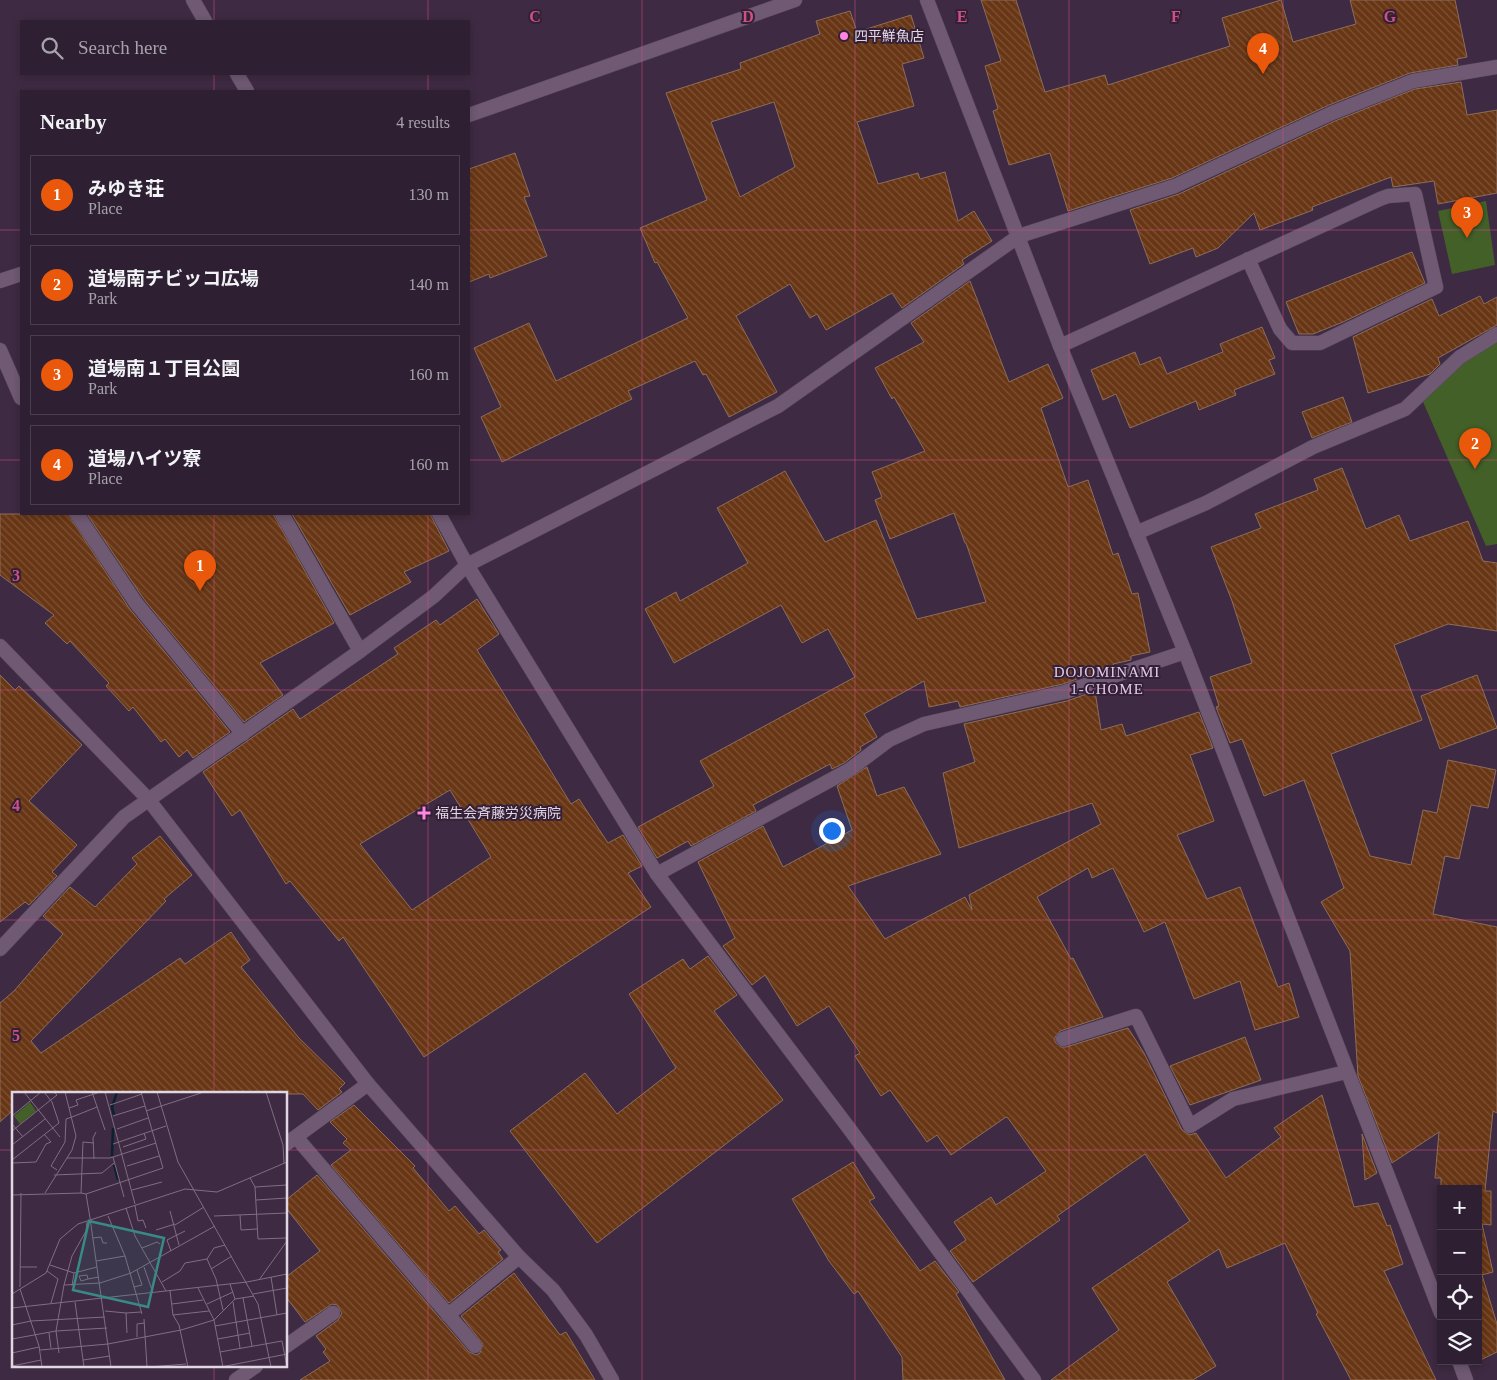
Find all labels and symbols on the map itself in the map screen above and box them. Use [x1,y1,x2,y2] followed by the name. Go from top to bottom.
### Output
[529,8,541,25] text: C
[742,8,754,25] text: D
[957,8,967,25] text: E
[1171,8,1181,25] text: F
[1384,8,1397,25] text: G
[854,29,924,44] place label: 四平鮮魚店
[838,30,850,42] marker: 四平鮮魚店
[1247,33,1279,74] pin: 4
[1451,197,1483,238] pin: 3
[1459,428,1491,469] pin: 2
[184,550,216,591] pin: 1
[12,567,20,584] text: 3
[1054,664,1160,697] district label: DOJOMINAMI 1-CHOME
[12,797,20,814] text: 4
[417,806,431,820] marker: 福生会斉藤労災病院
[435,806,561,821] place label: 福生会斉藤労災病院
[819,818,845,844] your location
[12,1027,20,1044] text: 5
[12,1092,288,1368] inset map

